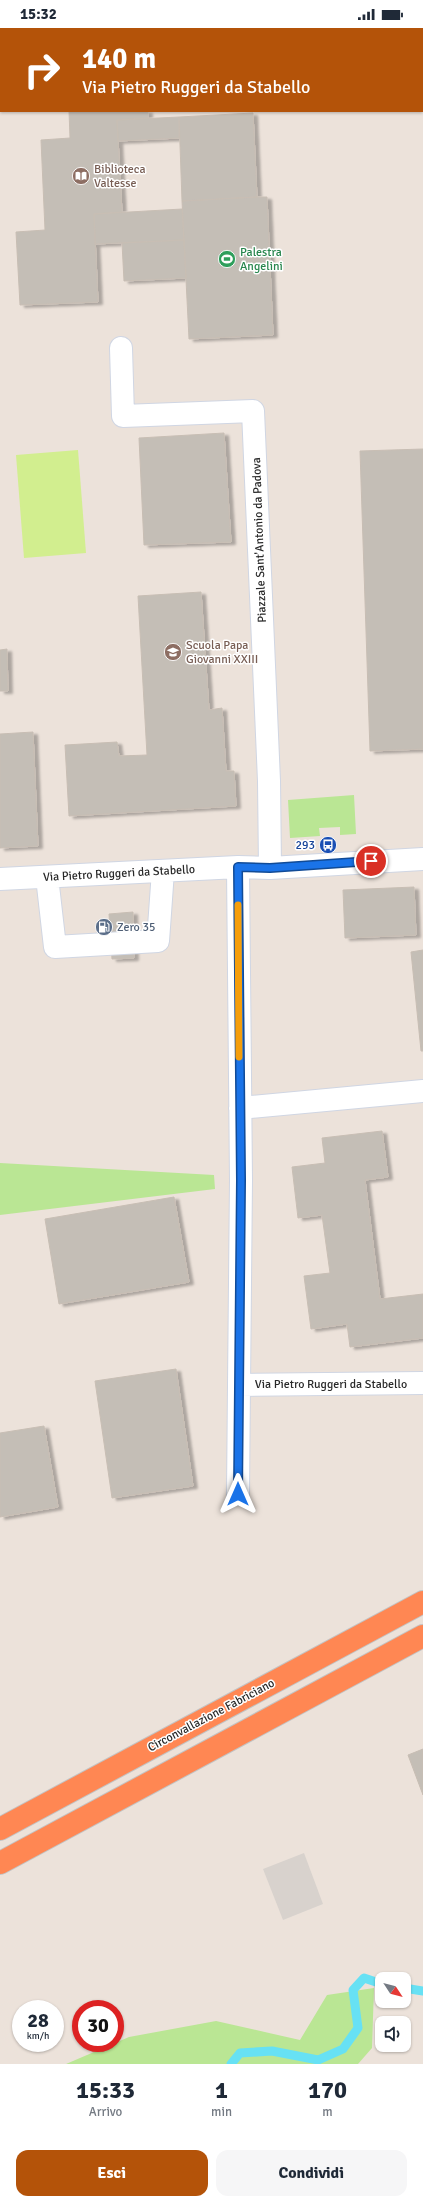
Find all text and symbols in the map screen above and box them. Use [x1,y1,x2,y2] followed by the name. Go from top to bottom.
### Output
[20,5,57,23] text: 15:32
[82,42,156,76] text: 140 m
[16,44,68,96] icon: right
[82,76,310,98] text: Via Pietro Ruggeri da Stabello
[94,162,146,191] place label: Biblioteca Valtesse
[71,166,91,186] library icon: Biblioteca Valtesse
[240,245,283,274] place label: Palestra Angelini
[217,249,237,269] sports icon: Palestra Angelini
[249,457,270,623] street label: Piazzale Sant'Antonio da Padova
[186,638,258,667] place label: Scuola Papa Giovanni XXIII
[163,642,183,662] school or university icon: Scuola Papa Giovanni XXIII
[318,835,338,855] bus stop icon: 293
[296,838,315,853] place label: 293
[354,844,388,878] pin
[360,850,382,872] icon: arrive
[43,862,195,885] street label: Via Pietro Ruggeri da Stabello
[94,917,114,937] fuel station icon: Zero 35
[117,920,155,935] place label: Zero 35
[255,1377,407,1392] street label: Via Pietro Ruggeri da Stabello
[217,1473,259,1515] position arrow
[145,1676,277,1755] street label: Circonvallazione Fabriciano
[375,1972,411,2008] north arrow
[375,1972,411,2052] map controls
[72,2000,124,2052] speed limit sign: 30
[27,2008,49,2033] text: 28
[375,2016,411,2052] button: sound
[27,2030,49,2042] text: km/h
[76,2075,135,2105] text: 15:33
[215,2075,228,2105] text: 1
[308,2075,347,2105] text: 170
[89,2104,122,2120] text: Arrivo
[211,2104,232,2120] text: min
[322,2104,333,2120] text: m
[16,2150,208,2196] button: Esci
[216,2150,407,2196] button: Condividi

